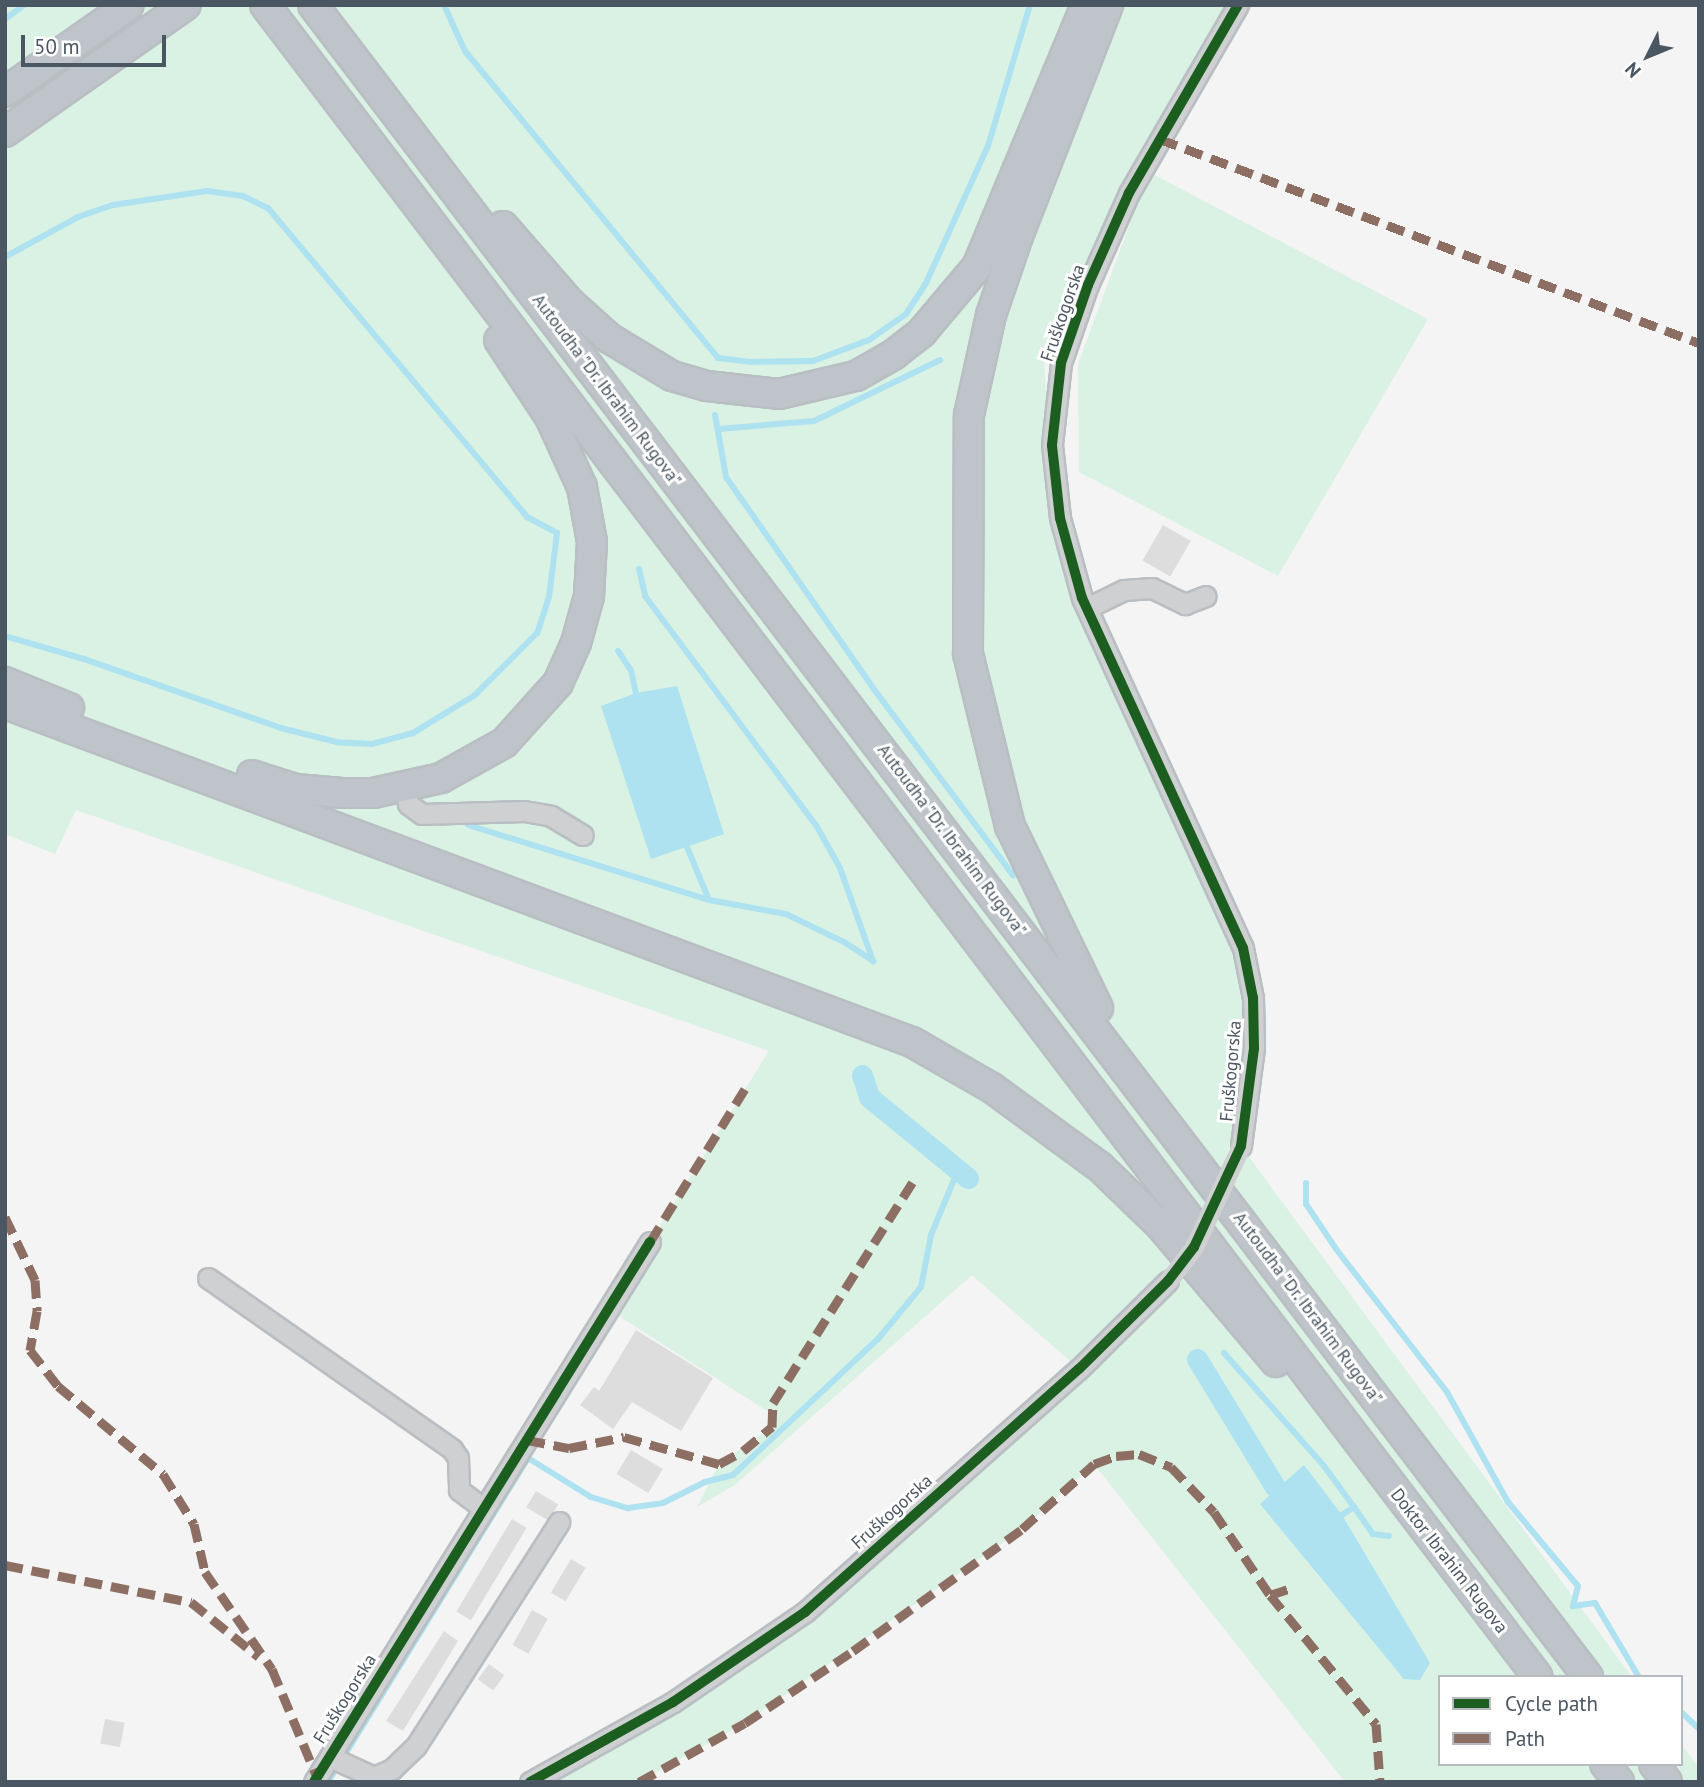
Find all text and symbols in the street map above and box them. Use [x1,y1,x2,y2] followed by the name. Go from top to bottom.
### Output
[24,21,170,65] scale bar
[1613,21,1683,91] north arrow
[34,33,80,60] text: 50 m
[1620,58,1646,83] text: N
[1036,262,1090,364] street label: Fruškogorska
[527,289,687,491] street label: Autoudha "Dr. Ibrahim Rugova"
[872,739,1032,941] street label: Autoudha "Dr. Ibrahim Rugova"
[1216,1020,1246,1122] street label: Fruškogorska
[1228,1207,1388,1409] street label: Autoudha "Dr. Ibrahim Rugova"
[847,1470,937,1554] street label: Fruškogorska
[1386,1484,1512,1638] street label: Doktor Ibrahim Rugova
[309,1650,381,1748] street label: Fruškogorska
[1438,1675,1683,1766] legend
[1505,1690,1598,1717] text: Cycle path
[1505,1725,1545,1752] text: Path

